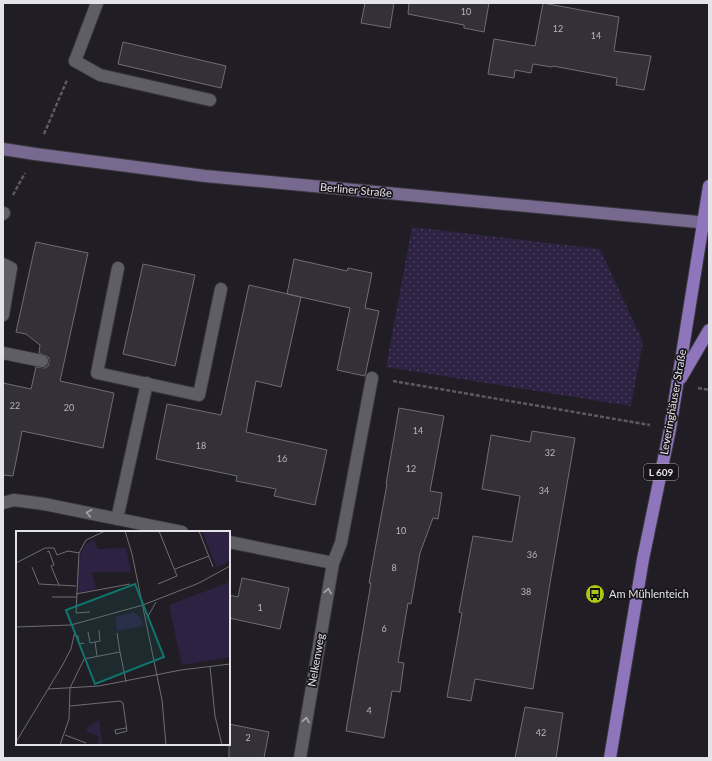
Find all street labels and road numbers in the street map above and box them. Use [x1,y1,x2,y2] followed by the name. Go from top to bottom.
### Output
[320,180,393,199] street label: Berliner Straße
[657,348,688,456] street label: Leveringhäuser Straße
[644,464,678,480] road number: L 609
[304,632,327,688] street label: Nelkenweg

